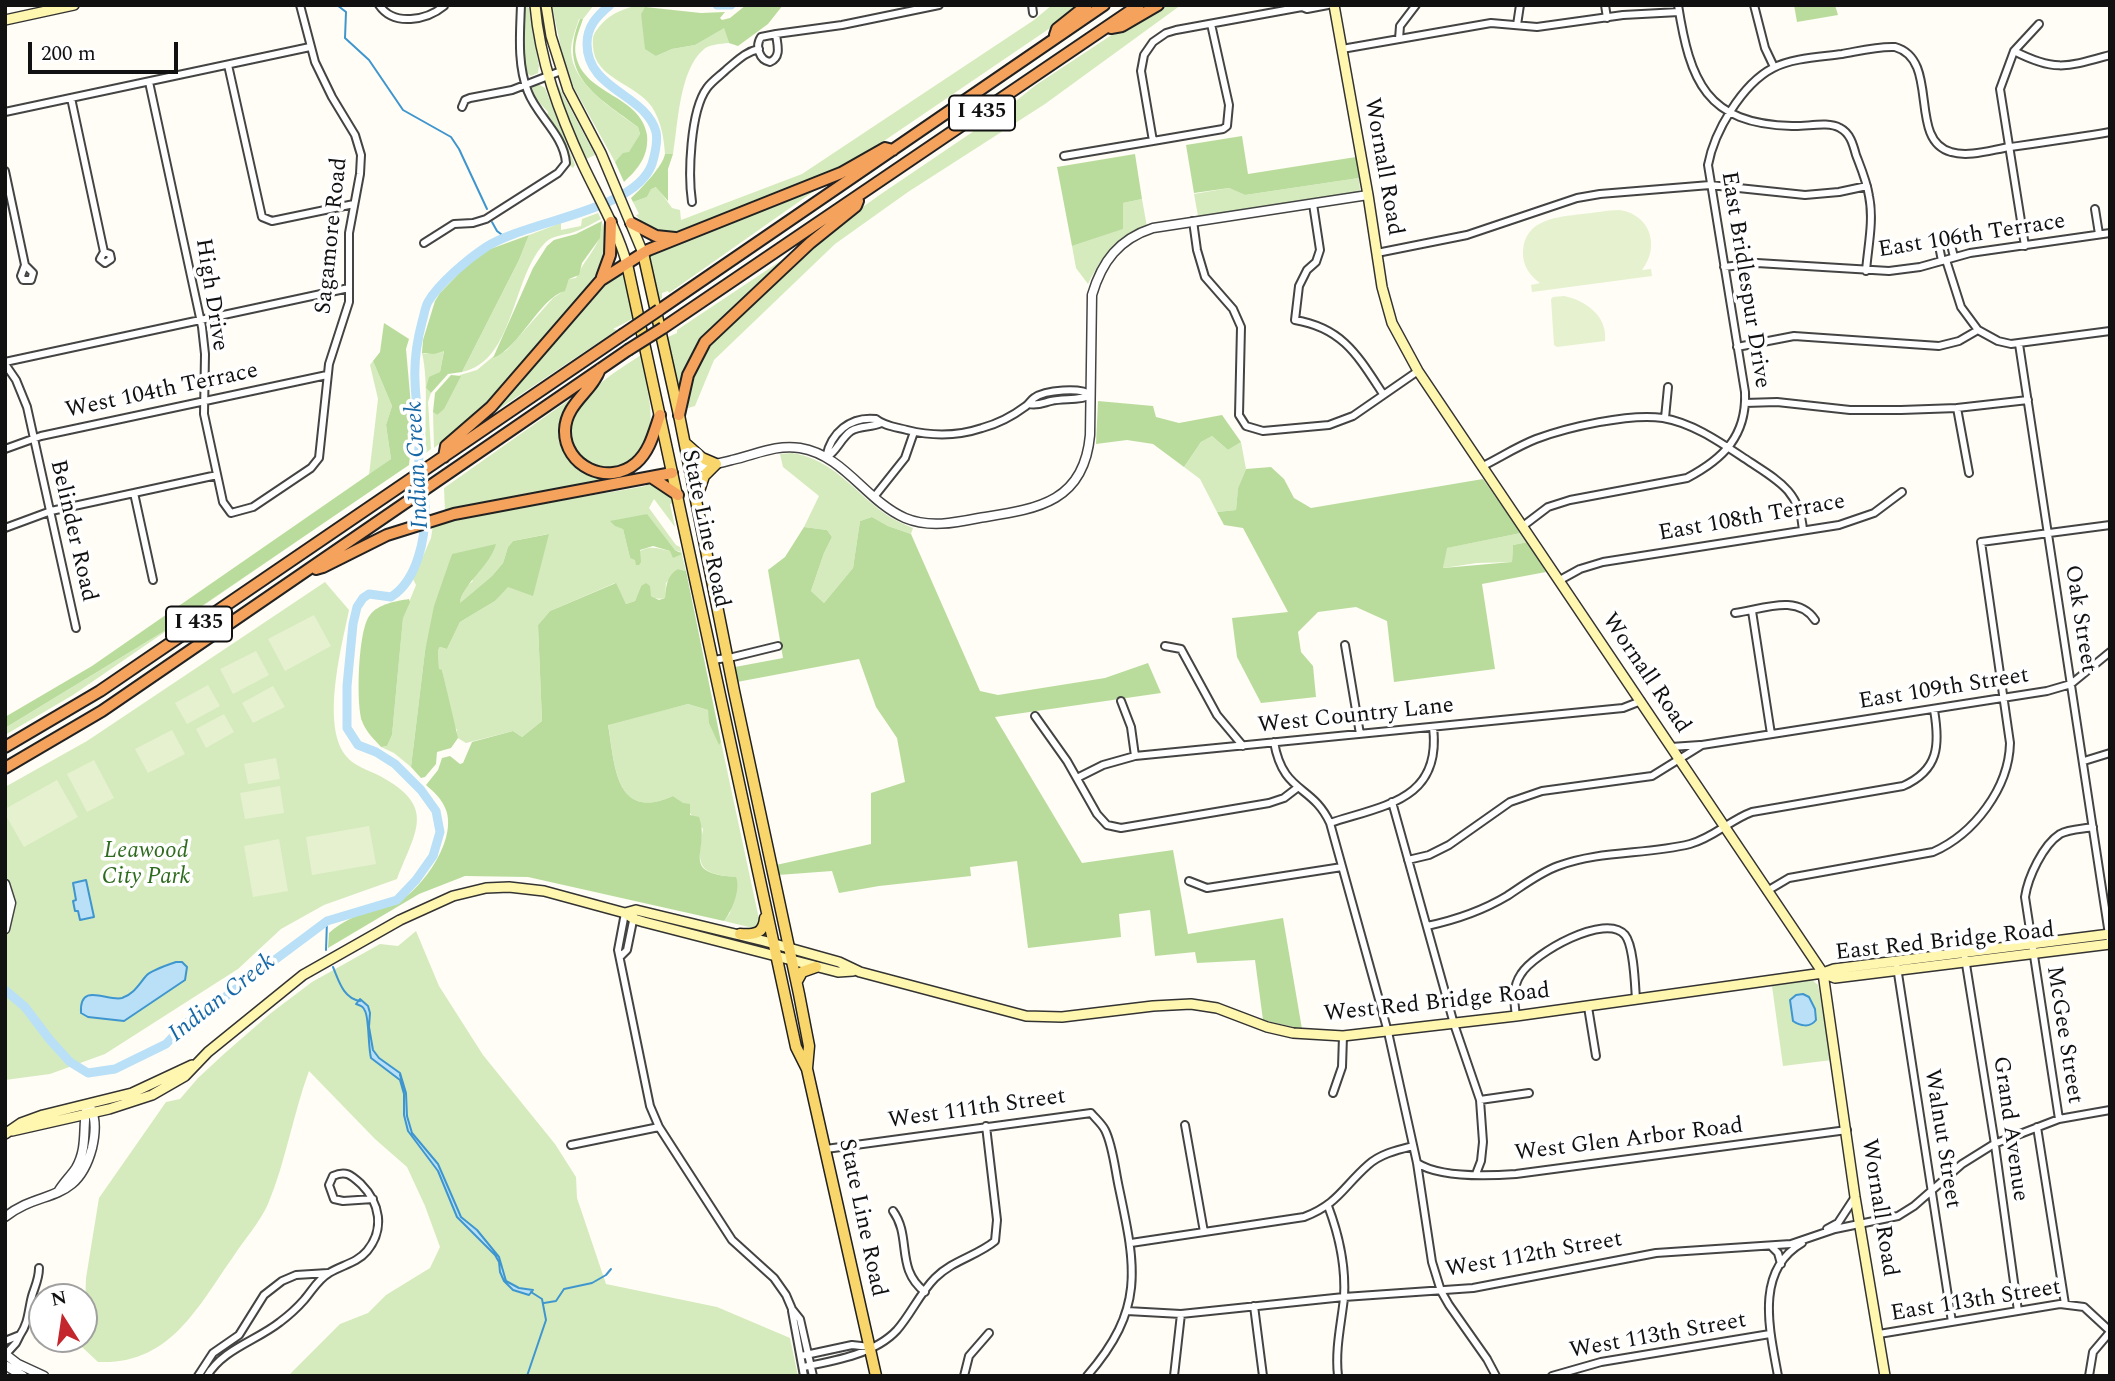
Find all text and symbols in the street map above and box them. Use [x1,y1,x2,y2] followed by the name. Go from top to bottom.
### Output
[32,28,182,72] scale bar
[41,38,96,70] text: 200 m
[949,96,1015,130] road number: I 435
[1356,96,1408,238] street label: Wornall Road
[311,156,355,316] street label: Sagamore Road
[1713,170,1775,390] street label: East Bridlespur Drive
[1877,209,2067,265] street label: East 106th Terrace
[187,237,233,353] street label: High Drive
[63,358,261,426] street label: West 104th Terrace
[401,401,437,529] water label: Indian Creek
[674,448,734,610] street label: State Line Road
[42,457,102,605] street label: Belinder Road
[1657,489,1847,549] street label: East 108th Terrace
[2057,563,2101,675] street label: Oak Street
[166,606,232,642] road number: I 435
[1595,609,1695,739] street label: Wornall Road
[1857,663,2031,717] street label: East 109th Street
[1257,693,1455,741] street label: West Country Lane
[102,838,190,892] park label: Leawood City Park
[1834,918,2056,968] street label: East Red Bridge Road
[164,948,282,1050] water label: Indian Creek
[2038,964,2088,1106] street label: McGee Street
[1323,978,1551,1030] street label: West Red Bridge Road
[1985,1055,2033,1203] street label: Grand Avenue
[1916,1067,1966,1211] street label: Walnut Street
[886,1084,1068,1136] street label: West 111th Street
[1513,1113,1745,1169] street label: West Glen Arbor Road
[831,1137,891,1299] street label: State Line Road
[1853,1137,1903,1279] street label: Wornall Road
[1443,1227,1625,1285] street label: West 112th Street
[1889,1275,2063,1329] street label: East 113th Street
[28,1283,98,1353] north arrow
[48,1283,70,1315] text: N
[1567,1308,1749,1366] street label: West 113th Street

